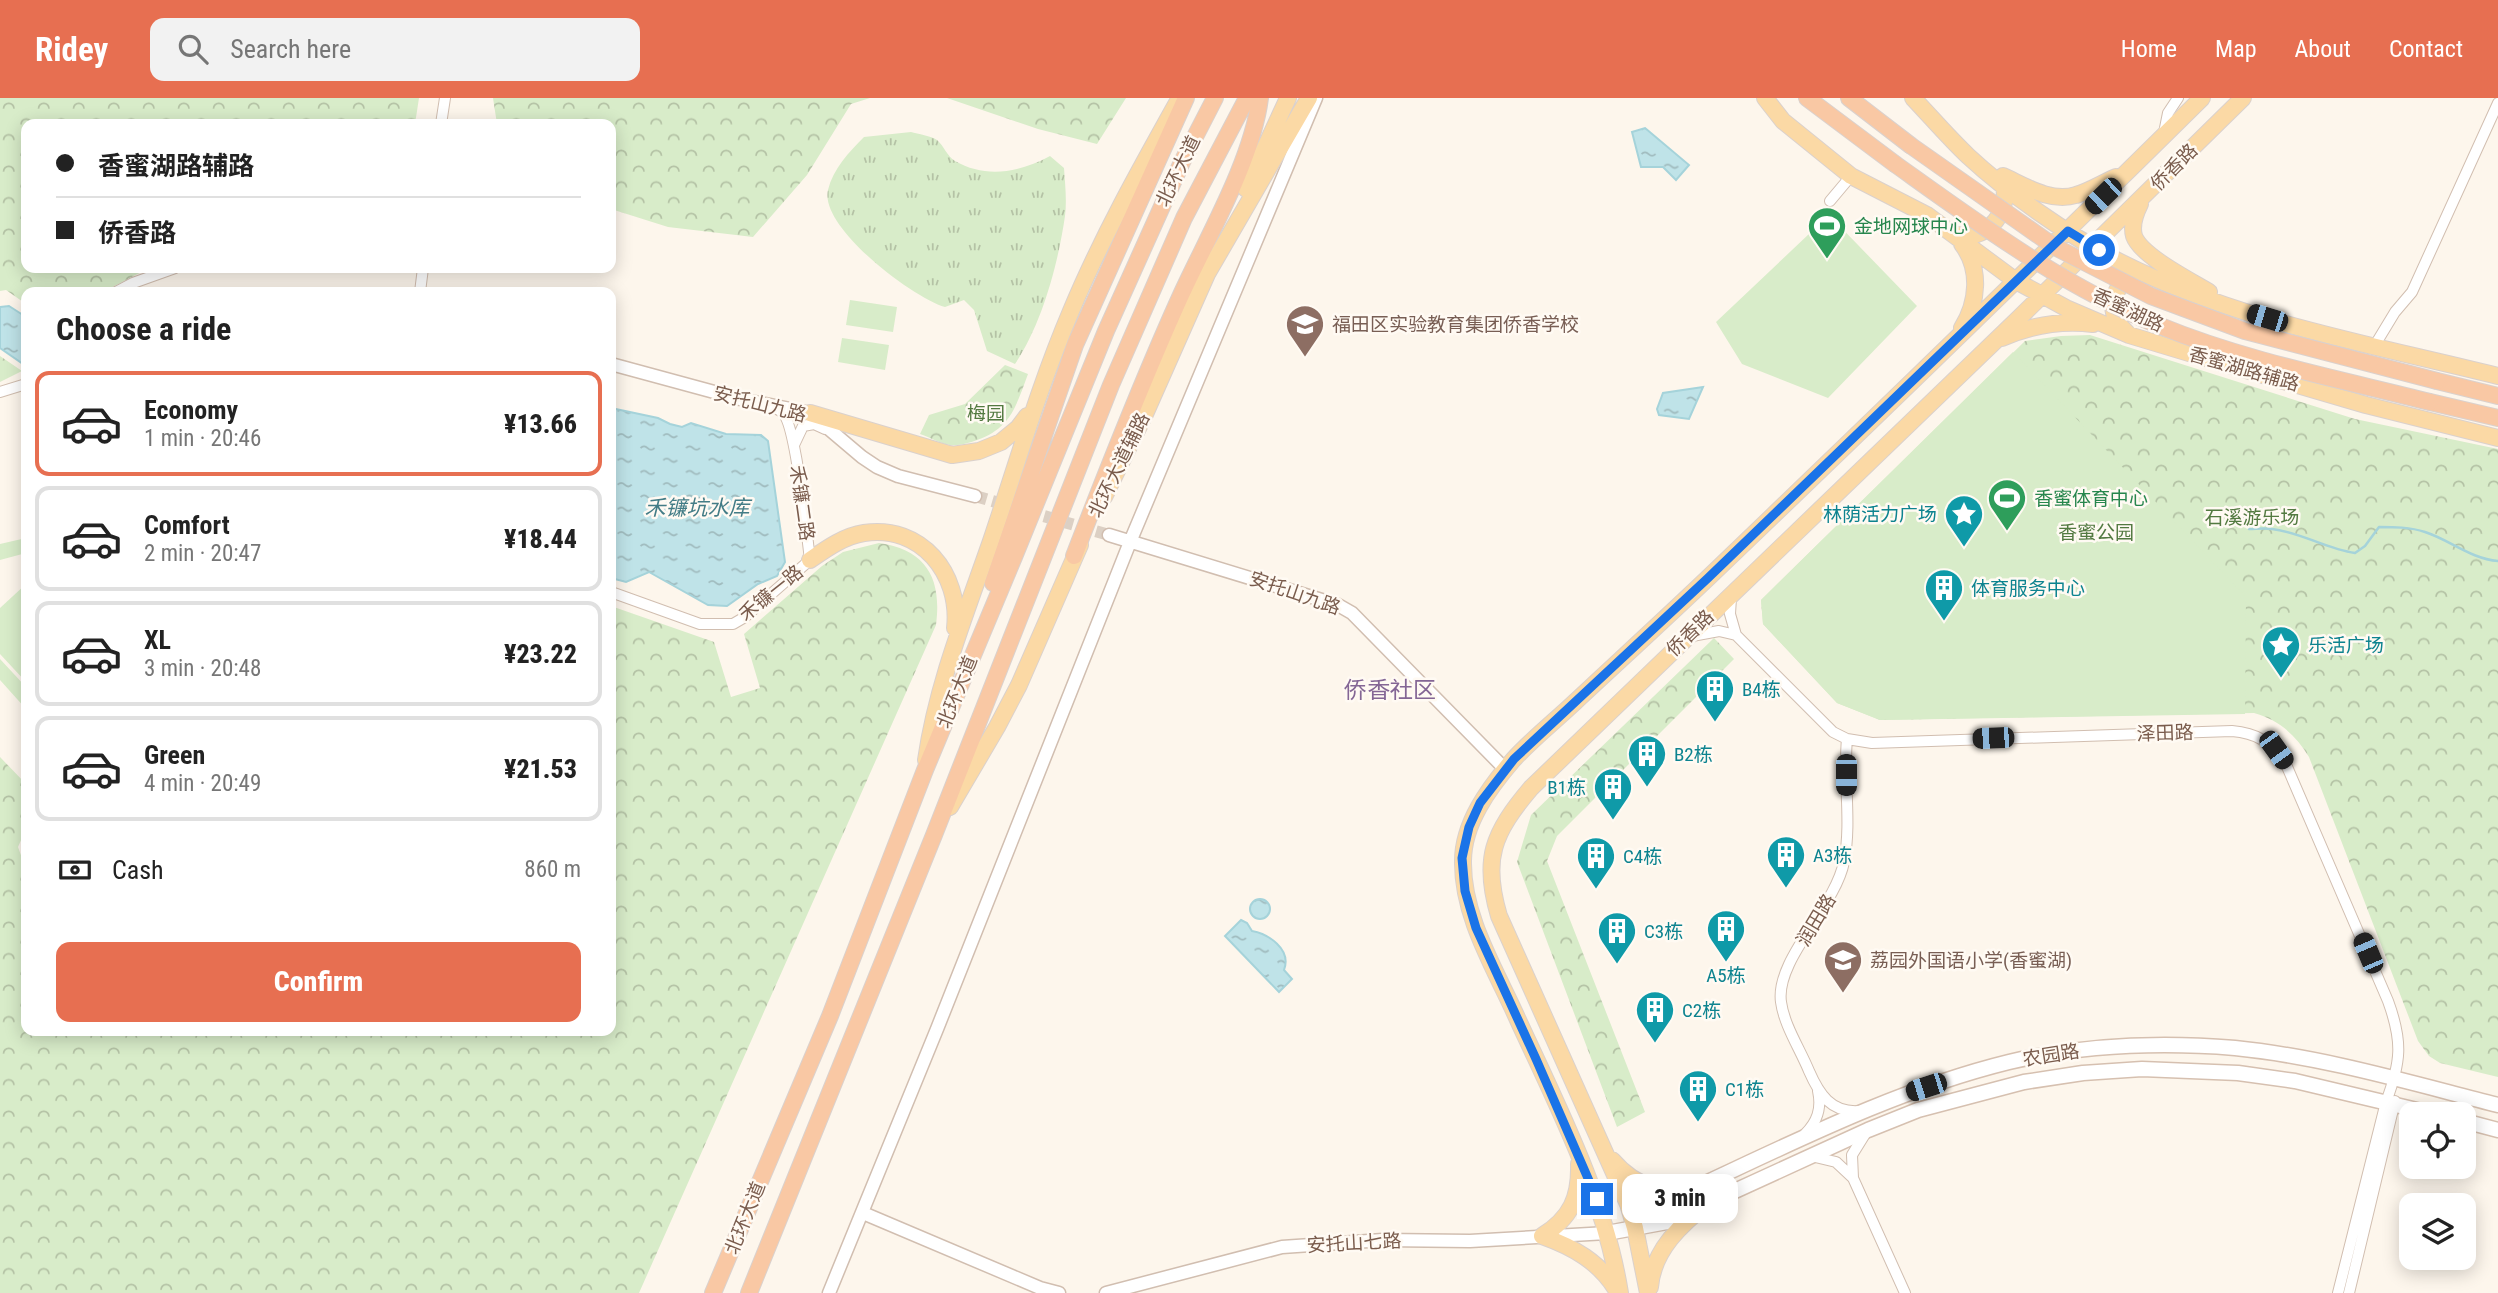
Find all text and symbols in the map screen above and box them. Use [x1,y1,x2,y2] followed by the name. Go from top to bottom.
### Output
[150,18,640,81] search box
[35,30,108,69] text: Ridey
[174,30,212,68] icon: search
[230,34,351,64] text: Search here
[2121,35,2177,63] text: Home
[2215,35,2257,63] text: Map
[2295,35,2351,63] text: About
[2389,35,2463,63] text: Contact
[1151,132,1205,210] street label: 北环大道
[2146,139,2202,195] street label: 侨香路
[98,151,254,181] text: 香蜜湖路辅路
[2081,174,2126,218] car
[1806,205,1848,260] sports icon: 金地网球中心
[1854,215,1968,238] place label: 金地网球中心
[98,218,176,248] text: 侨香路
[2083,234,2115,266] route start
[2089,284,2167,336] street label: 香蜜湖路
[2244,302,2291,334] car
[1284,303,1326,358] school or university icon: 福田区实验教育集团侨香学校
[56,310,231,348] text: Choose a ride
[1332,313,1579,336] place label: 福田区实验教育集团侨香学校
[2186,342,2302,396] street label: 香蜜湖路辅路
[711,381,809,427] street label: 安托山九路
[60,392,123,455] icon: car
[144,395,238,425] text: Economy
[967,402,1005,425] park label: 梅园
[504,409,577,439] text: ¥13.66
[1084,409,1154,521] street label: 北环大道辅路
[144,425,261,452] text: 1 min · 20:46
[785,464,819,542] street label: 禾镰二路
[1986,477,2028,532] sports icon: 香蜜体育中心
[2034,487,2148,510] place label: 香蜜体育中心
[1943,493,1985,548] place icon: 林荫活力广场
[645,496,752,520] water label: 禾镰坑水库
[1823,503,1937,526] place label: 林荫活力广场
[2204,506,2300,529] park label: 石溪游乐场
[60,507,123,570] icon: car
[144,510,230,540] text: Comfort
[2058,521,2134,544] park label: 香蜜公园
[504,524,577,554] text: ¥18.44
[144,540,261,567] text: 2 min · 20:47
[734,560,808,626] street label: 禾镰一路
[1246,567,1344,619] street label: 安托山九路
[1923,567,1965,622] building icon: 体育服务中心
[1971,577,2085,600] place label: 体育服务中心
[1662,605,1718,661] street label: 侨香路
[60,622,123,685] icon: car
[2260,624,2302,679] place icon: 乐活广场
[144,625,171,655] text: XL
[2308,634,2384,657] place label: 乐活广场
[504,639,577,669] text: ¥23.22
[932,652,982,732] street label: 北环大道
[144,655,261,682] text: 3 min · 20:48
[1694,668,1736,723] building icon: B4栋
[1344,677,1436,704] district label: 侨香社区
[1742,678,1781,701] place label: B4栋
[2136,721,2194,745] street label: 泽田路
[1972,727,2015,749] car
[2256,727,2297,773] car
[1626,733,1668,788] building icon: B2栋
[60,737,123,800] icon: car
[144,740,205,770] text: Green
[1674,743,1713,766] place label: B2栋
[504,754,577,784] text: ¥21.53
[1836,754,1857,796] car
[1592,766,1634,821] building icon: B1栋
[144,770,261,797] text: 4 min · 20:49
[1547,776,1586,799] place label: B1栋
[1765,834,1807,889] building icon: A3栋
[1575,835,1617,890] building icon: C4栋
[1813,844,1852,867] place label: A3栋
[1623,845,1662,868] place label: C4栋
[56,851,94,889] icon: cash
[112,855,164,885] text: Cash
[524,856,581,883] text: 860 m
[1791,890,1841,950] street label: 润田路
[1705,908,1747,963] building icon: A5栋
[1596,910,1638,965] building icon: C3栋
[1644,920,1683,943] place label: C3栋
[2351,930,2386,976] car
[1822,939,1864,994] school or university icon: 荔园外国语小学(香蜜湖)
[56,942,581,1022] button: Confirm
[1870,949,2072,972] place label: 荔园外国语小学(香蜜湖)
[1706,964,1746,987] place label: A5栋
[1634,989,1676,1044] building icon: C2栋
[1682,999,1721,1022] place label: C2栋
[2021,1039,2081,1071] street label: 农园路
[1677,1068,1719,1123] building icon: C1栋
[1903,1071,1950,1103] car
[1725,1078,1764,1101] place label: C1栋
[2399,1102,2476,1270] map controls
[2399,1102,2476,1179] button: locate
[1622,1174,1737,1224] callout: 3 min
[720,1178,770,1258] street label: 北环大道
[1581,1183,1613,1215] route end
[1654,1185,1706,1212] text: 3 min
[2399,1193,2476,1270] button: layers
[1306,1229,1402,1257] street label: 安托山七路

